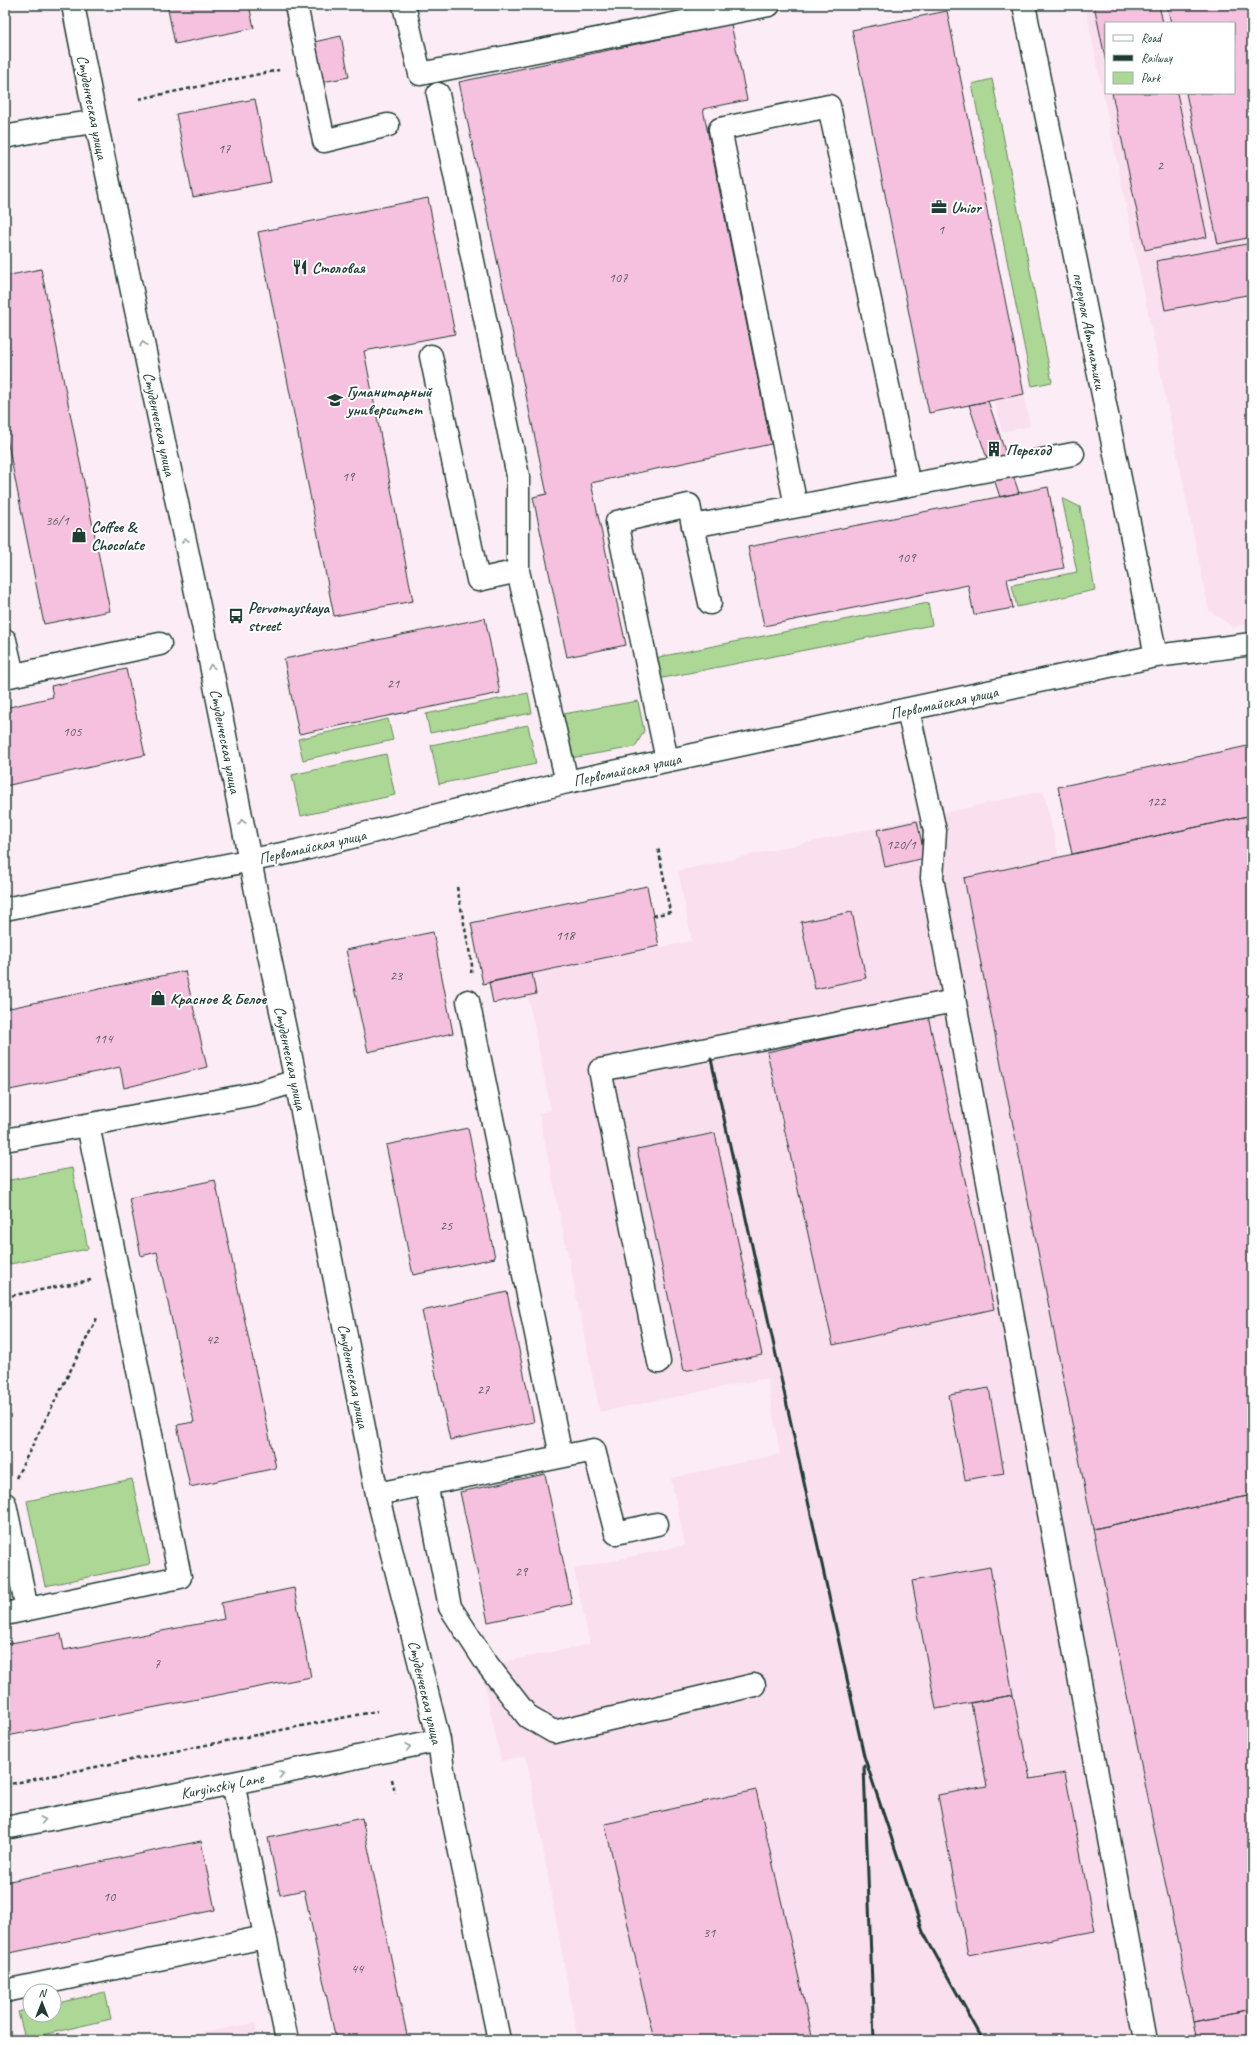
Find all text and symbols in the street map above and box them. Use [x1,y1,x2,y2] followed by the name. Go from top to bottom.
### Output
[1105,22,1235,94] legend
[1141,30,1163,46] text: Road
[1141,50,1173,66] text: Railway
[72,53,112,162] street label: Студенческая улица
[1141,70,1162,86] text: Park
[218,140,231,157] house number: 17
[1157,157,1165,174] house number: 2
[930,198,948,216] office icon: Unior
[951,198,983,218] place label: Unior
[938,221,945,238] house number: 1
[291,258,309,276] restaurant icon: Столовая
[312,258,366,278] place label: Столовая
[609,269,628,286] house number: 107
[1068,271,1110,392] street label: переулок Автоматики
[139,341,147,348] one-way arrow
[138,370,180,479] street label: Студенческая улица
[345,382,433,420] place label: Гуманитарный университет
[326,391,344,409] school or university icon: Гуманитарный университет
[985,440,1003,458] building icon: Переход
[1006,440,1053,460] place label: Переход
[342,468,356,485] house number: 19
[45,512,69,529] house number: 36/1
[91,517,145,555] place label: Coffee & Chocolate
[70,526,88,544] shop icon: Coffee & Chocolate
[181,537,189,543] one-way arrow
[897,549,917,566] house number: 109
[248,598,330,636] place label: Pervomayskaya street
[227,607,245,625] bus stop icon: Pervomayskaya street
[207,664,216,670] one-way arrow
[387,675,400,692] house number: 21
[888,681,1001,724] street label: Первомайская улица
[205,687,245,796] street label: Студенческая улица
[63,723,82,740] house number: 105
[571,748,684,791] street label: Первомайская улица
[1147,793,1167,810] house number: 122
[239,819,247,825] one-way arrow
[257,825,369,869] street label: Первомайская улица
[886,836,917,853] house number: 120/1
[556,927,576,944] house number: 118
[390,967,404,984] house number: 23
[149,989,167,1007] shop icon: Красное & Белое
[170,989,267,1009] place label: Красное & Белое
[269,1004,311,1113] street label: Студенческая улица
[94,1030,114,1047] house number: 114
[440,1217,453,1234] house number: 25
[333,1322,373,1431] street label: Студенческая улица
[206,1331,220,1348] house number: 42
[477,1381,490,1398] house number: 27
[515,1563,529,1580] house number: 29
[403,1639,447,1747] street label: Студенческая улица
[154,1655,161,1672] house number: 7
[404,1743,411,1752] one-way arrow
[179,1768,267,1804] street label: Kuryinskiy Lane
[278,1770,284,1778] one-way arrow
[40,1817,46,1825] one-way arrow
[103,1888,117,1905] house number: 10
[703,1924,716,1941] house number: 31
[351,1960,365,1977] house number: 44
[22,1983,62,2023] north arrow
[39,1986,48,2000] text: N

